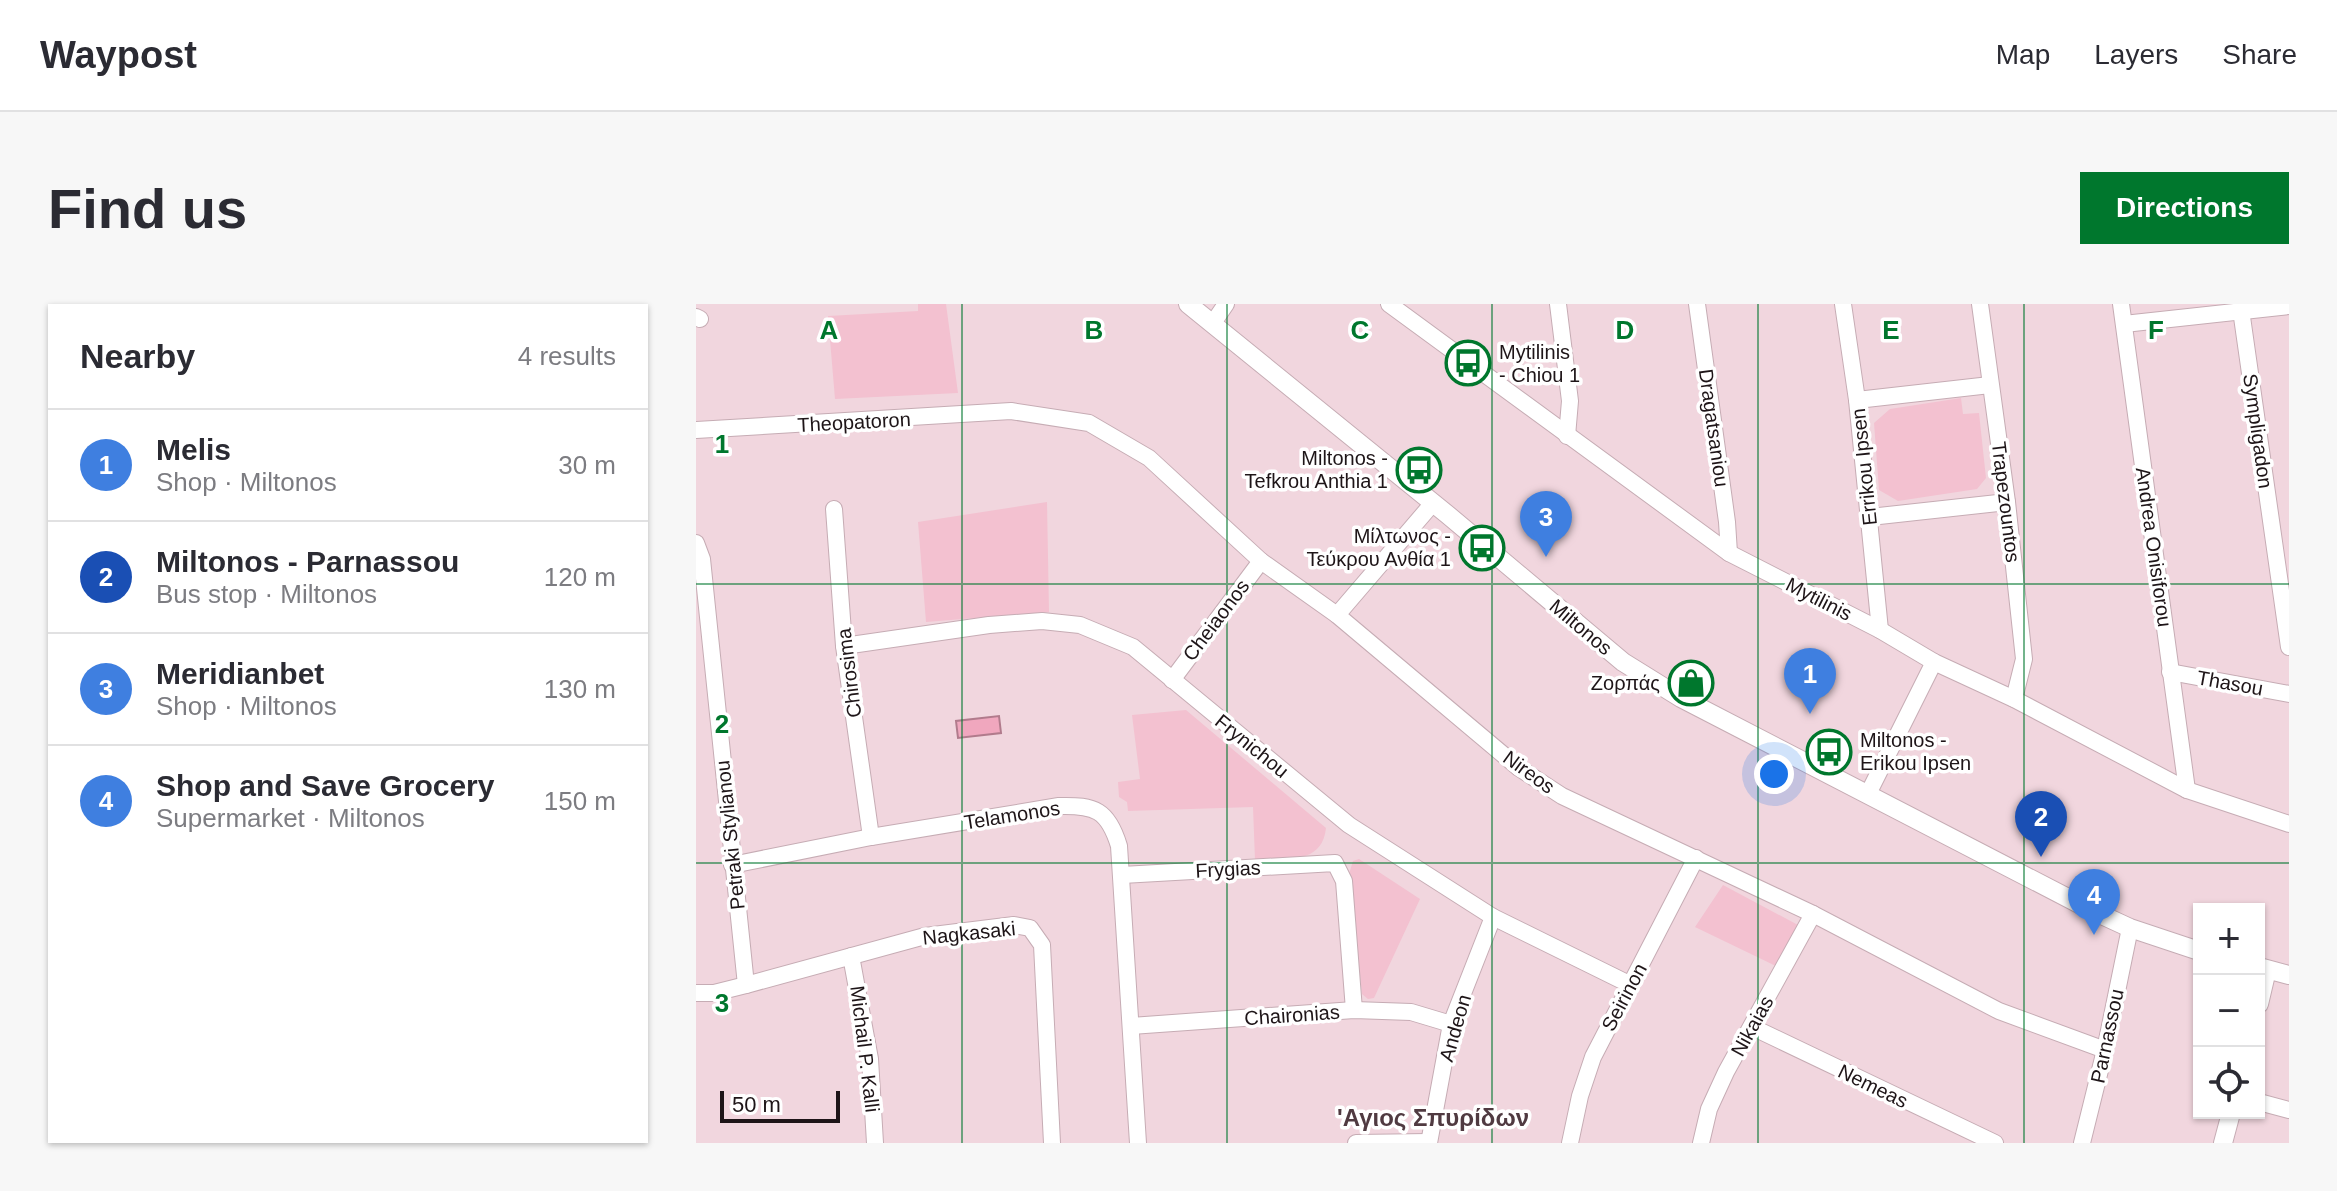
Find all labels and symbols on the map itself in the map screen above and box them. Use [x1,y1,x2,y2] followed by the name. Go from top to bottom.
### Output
[820,315,839,345] text: A
[1085,315,1103,345] text: B
[1351,315,1370,345] text: C
[1616,315,1634,345] text: D
[1882,315,1900,345] text: E
[2148,315,2164,345] text: F
[1444,339,1492,387] bus stop icon: Mytilinis - Chiou 1
[1499,341,1580,386] place label: Mytilinis - Chiou 1
[1695,368,1733,488] street label: Dragatsaniou
[2239,372,2277,490] street label: Sympligadon
[1847,407,1881,527] street label: Errikou Ipsen
[797,408,911,436] street label: Theopatoron
[715,429,729,459] text: 1
[1988,440,2024,564] street label: Trapezountos
[1395,446,1443,494] bus stop icon: Miltonos - Tefkrou Anthia 1
[1245,447,1388,492] place label: Miltonos - Tefkrou Anthia 1
[2132,466,2176,628] street label: Andrea Onisiforou
[1520,491,1572,557] pin: 3
[1458,524,1506,572] bus stop icon: Μίλτωνος - Τεύκρου Ανθία 1
[1306,525,1451,570] place label: Μίλτωνος - Τεύκρου Ανθία 1
[1782,573,1856,625] street label: Mytilinis
[1178,575,1254,665] street label: Cheiaonos
[1545,595,1617,659] street label: Miltonos
[832,626,865,719] street label: Chirosima
[1784,648,1836,714] pin: 1
[1667,659,1715,707] shop icon: Ζορπάς
[2195,666,2265,700] street label: Thasou
[1591,672,1660,694] place label: Ζορπάς
[715,709,729,739] text: 2
[1211,710,1293,782] street label: Frynichou
[1805,728,1853,776] bus stop icon: Miltonos - Erikou Ipsen
[1860,729,1971,774] place label: Miltonos - Erikou Ipsen
[1499,746,1559,798] street label: Nireos
[1754,754,1794,794] your location
[711,759,749,911] street label: Petraki Stylianou
[2015,791,2067,857] pin: 2
[963,797,1061,833] street label: Telamonos
[1195,856,1261,882] street label: Frygias
[2068,869,2120,935] pin: 4
[921,917,1017,949] street label: Nagkasaki
[1597,959,1651,1035] street label: Seirinon
[846,984,884,1114] street label: Michail P. Kalli
[2086,987,2128,1085] street label: Parnassou
[715,988,729,1018] text: 3
[1435,992,1475,1064] street label: Andeon
[1726,992,1778,1060] street label: Nikaias
[1244,1001,1340,1029] street label: Chaironias
[1835,1060,1911,1112] street label: Nemeas
[720,1087,840,1123] scale bar
[1337,1104,1529,1131] district label: 'Αγιος Σπυρίδων

